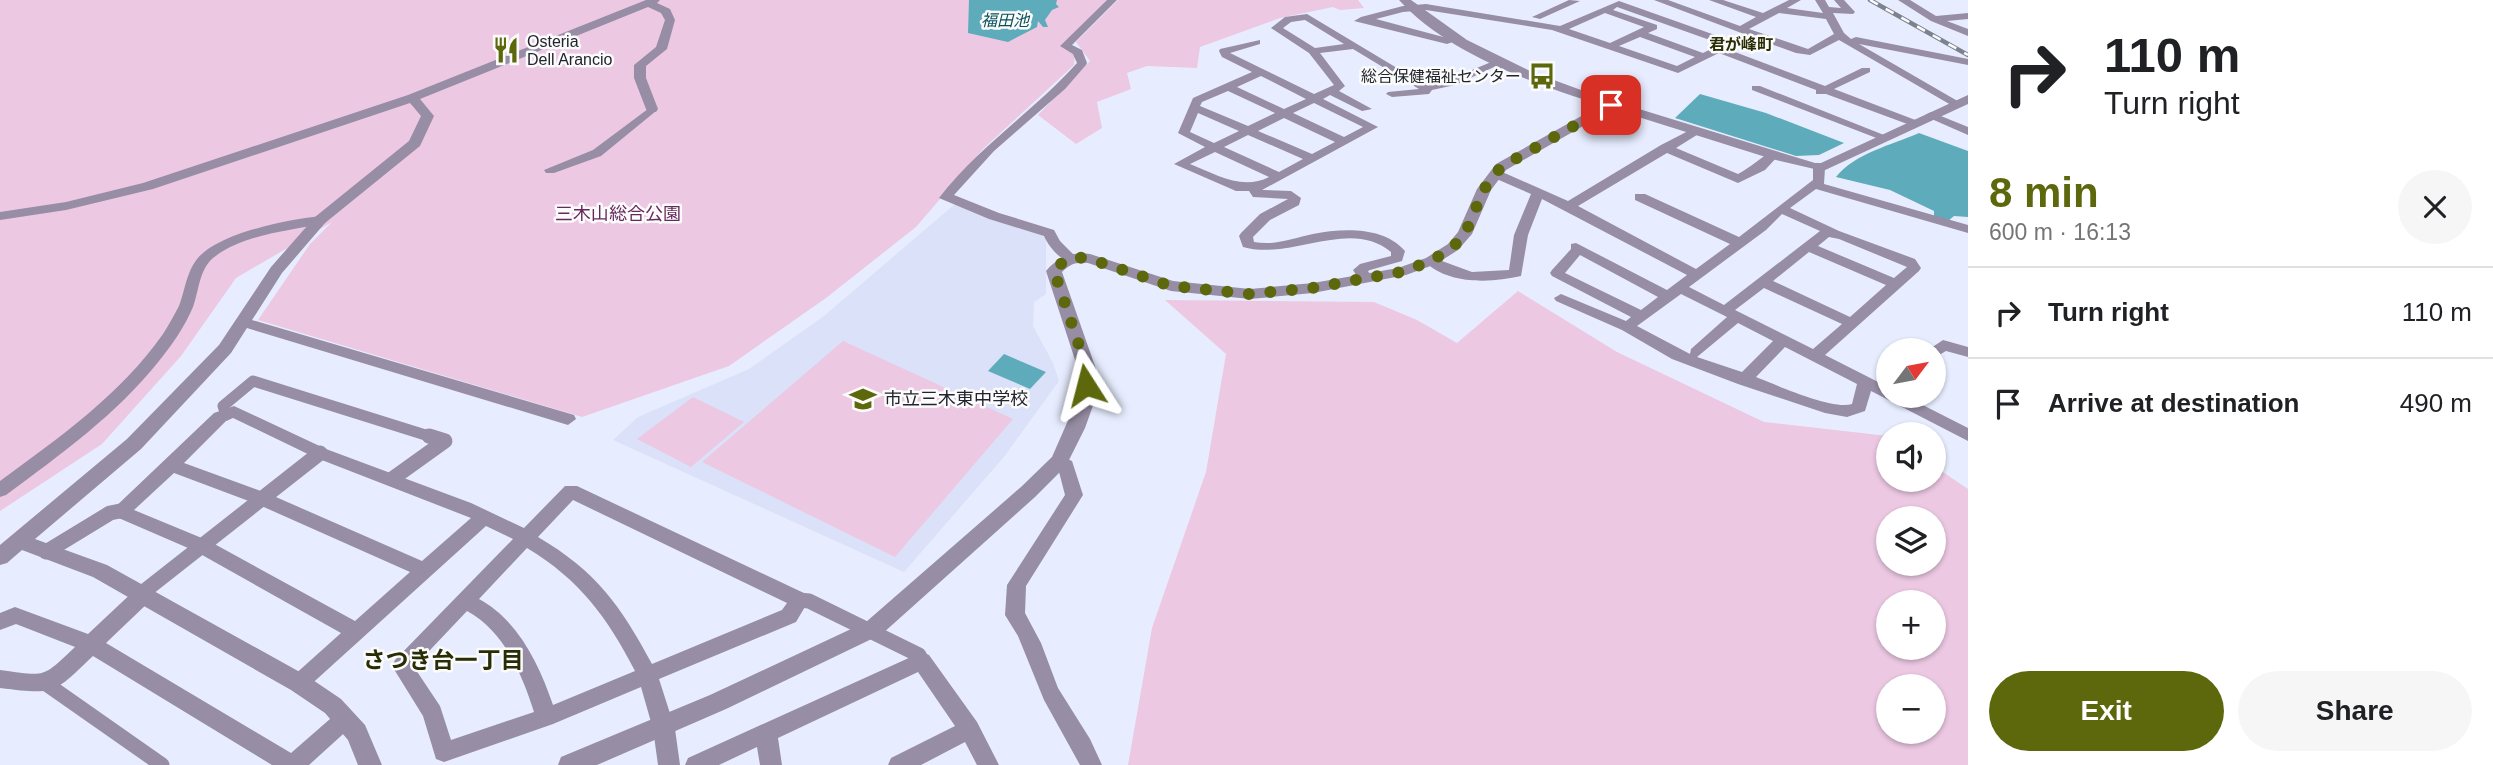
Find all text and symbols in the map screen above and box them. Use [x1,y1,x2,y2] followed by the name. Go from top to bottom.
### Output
[981,12,1031,29] water label: 福田池
[1989,28,2080,119] icon: right
[2104,28,2240,82] text: 110 m
[527,33,612,68] place label: Osteria Dell Arancio
[491,35,521,65] restaurant icon: Osteria Dell Arancio
[1709,35,1773,53] district label: 君が峰町
[1527,61,1557,91] bus stop icon: 総合保健福祉センター
[1361,68,1521,85] place label: 総合保健福祉センター
[1581,75,1641,135] pin
[2104,85,2240,121] text: Turn right
[1592,86,1630,124] icon: arrive
[1989,169,2099,216] text: 8 min
[2398,170,2472,244] button: close
[555,204,681,224] park label: 三木山総合公園
[1989,219,2131,245] text: 600 m · 16:13
[1989,294,2027,332] icon: right
[2048,297,2169,327] text: Turn right
[2402,297,2472,327] text: 110 m
[1876,338,1946,408] north arrow
[1876,338,1946,744] map controls
[1049,348,1123,422] position arrow
[848,384,878,414] school or university icon: 市立三木東中学校
[1989,385,2027,423] icon: arrive
[2048,388,2299,418] text: Arrive at destination
[2400,388,2472,418] text: 490 m
[884,389,1028,409] place label: 市立三木東中学校
[1876,422,1946,492] button: sound
[1876,506,1946,576] button: layers
[1876,590,1946,660] button: +
[363,647,524,673] district label: さつき台一丁目
[1989,671,2224,751] button: Exit
[2238,671,2472,751] button: Share
[1876,674,1946,744] button: −

